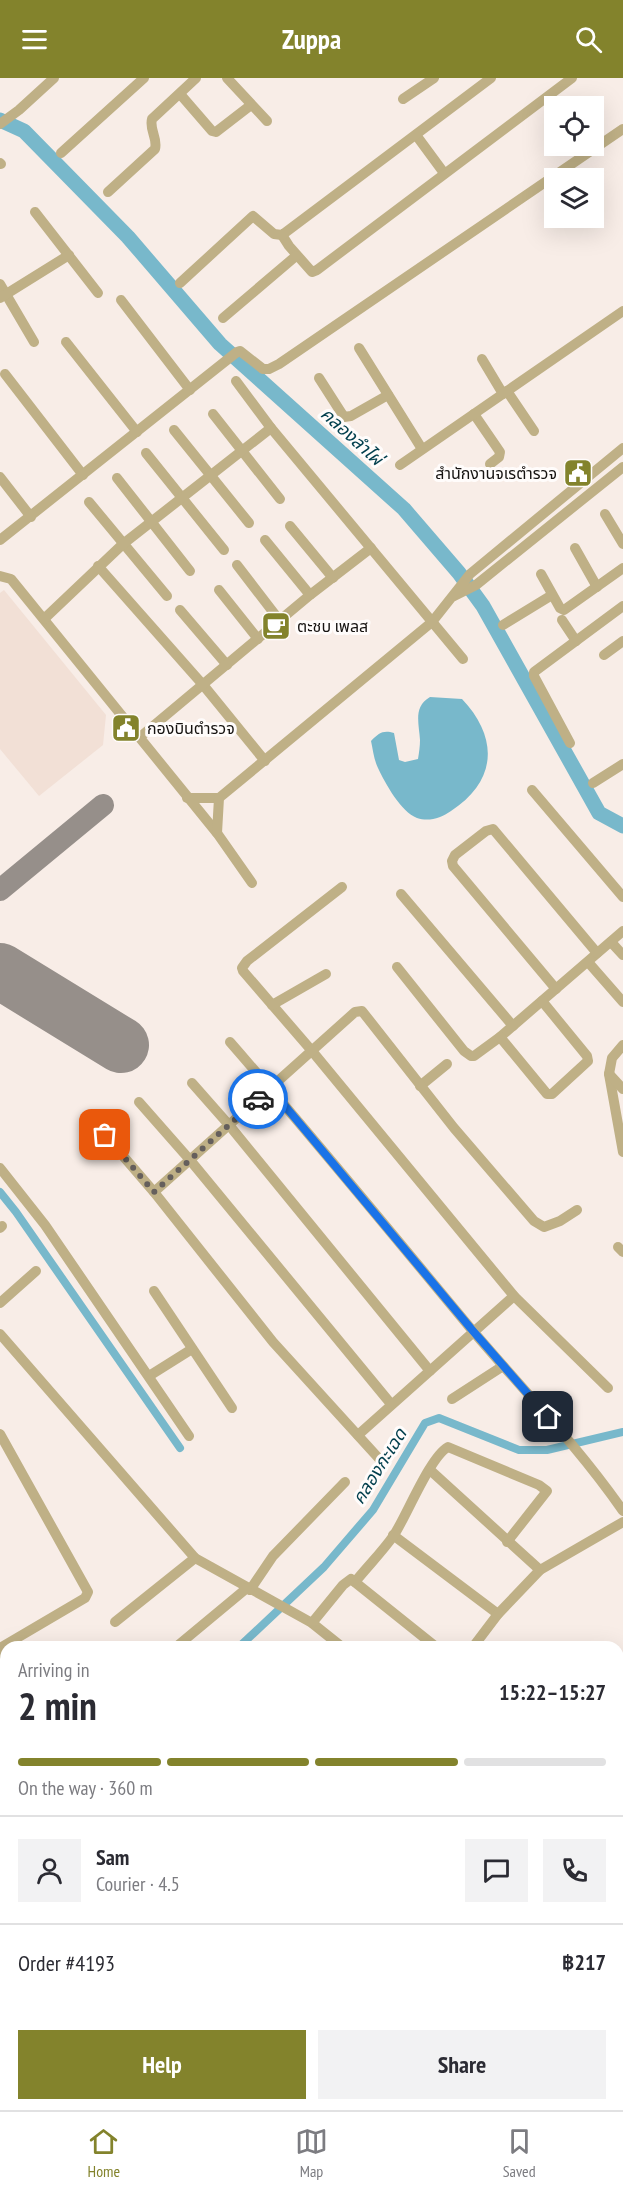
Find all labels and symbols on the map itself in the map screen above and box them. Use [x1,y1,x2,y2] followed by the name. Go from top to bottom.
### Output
[316,402,390,472] water label: คลองลำไผ่
[562,457,594,489] public building icon: สำนักงานจเรตำรวจ
[435,463,557,483] place label: สำนักงานจเรตำรวจ
[260,610,292,642] cafe icon: ตะชบ เพลส
[297,616,368,636] place label: ตะชบ เพลส
[110,712,142,744] public building icon: กองบินตำรวจ
[147,718,235,738] place label: กองบินตำรวจ
[228,1069,288,1129] courier
[79,1109,130,1160] pin
[522,1391,573,1442] pin
[347,1423,412,1508] water label: คลองกะเฉด

